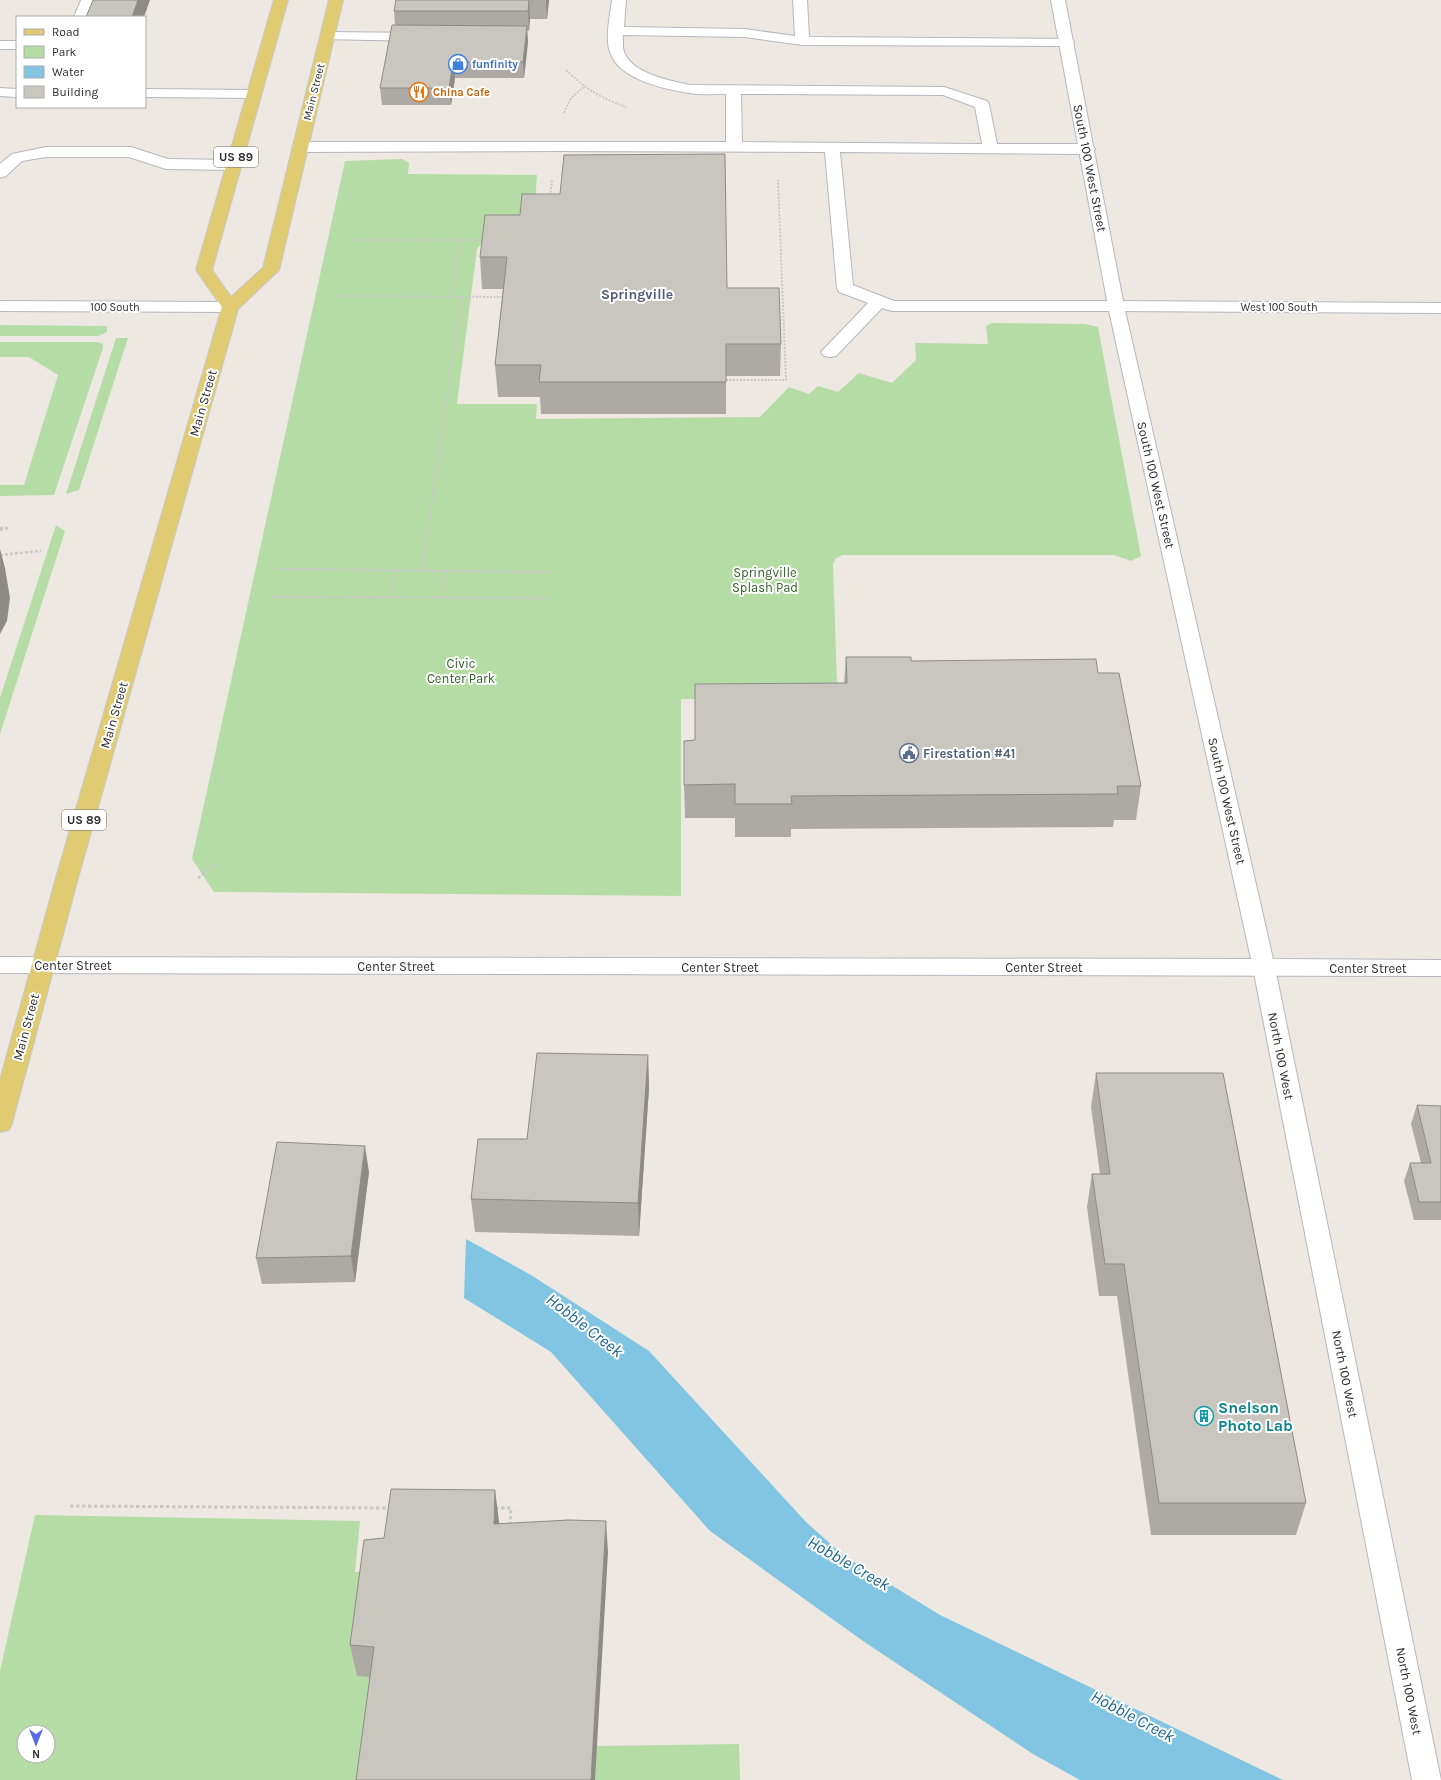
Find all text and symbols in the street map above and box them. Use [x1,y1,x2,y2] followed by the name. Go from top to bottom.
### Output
[16,16,146,108] legend
[52,25,80,39] text: Road
[52,45,77,59] text: Park
[447,53,469,75] shop icon: funfinity
[472,58,518,71] place label: funfinity
[301,62,327,122] street label: Main Street
[52,65,85,79] text: Water
[408,81,430,103] restaurant icon: China Cafe
[52,85,99,99] text: Building
[433,86,490,99] place label: China Cafe
[1070,103,1110,233] street label: South 100 West Street
[214,147,258,167] road number: US 89
[601,286,673,303] district label: Springville
[90,301,140,314] street label: 100 South
[1240,301,1318,314] street label: West 100 South
[186,368,220,438] street label: Main Street
[1134,420,1178,550] street label: South 100 West Street
[732,565,798,595] park label: Springville Splash Pad
[427,656,495,686] park label: Civic Center Park
[97,680,131,750] street label: Main Street
[1205,736,1249,866] street label: South 100 West Street
[898,742,920,764] public building icon: Firestation #41
[923,746,1015,761] place label: Firestation #41
[62,810,106,830] road number: US 89
[34,958,112,973] street label: Center Street
[357,959,435,974] street label: Center Street
[681,960,759,975] street label: Center Street
[1005,960,1083,975] street label: Center Street
[1329,961,1407,976] street label: Center Street
[10,992,42,1062] street label: Main Street
[1265,1011,1297,1101] street label: North 100 West
[543,1289,628,1361] water label: Hobble Creek
[1329,1329,1361,1419] street label: North 100 West
[1218,1398,1293,1435] place label: Snelson Photo Lab
[1193,1405,1215,1427] building icon: Snelson Photo Lab
[804,1531,894,1595] water label: Hobble Creek
[1393,1646,1425,1736] street label: North 100 West
[1088,1686,1179,1747] water label: Hobble Creek
[16,1724,56,1764] north arrow
[32,1747,40,1760] text: N

